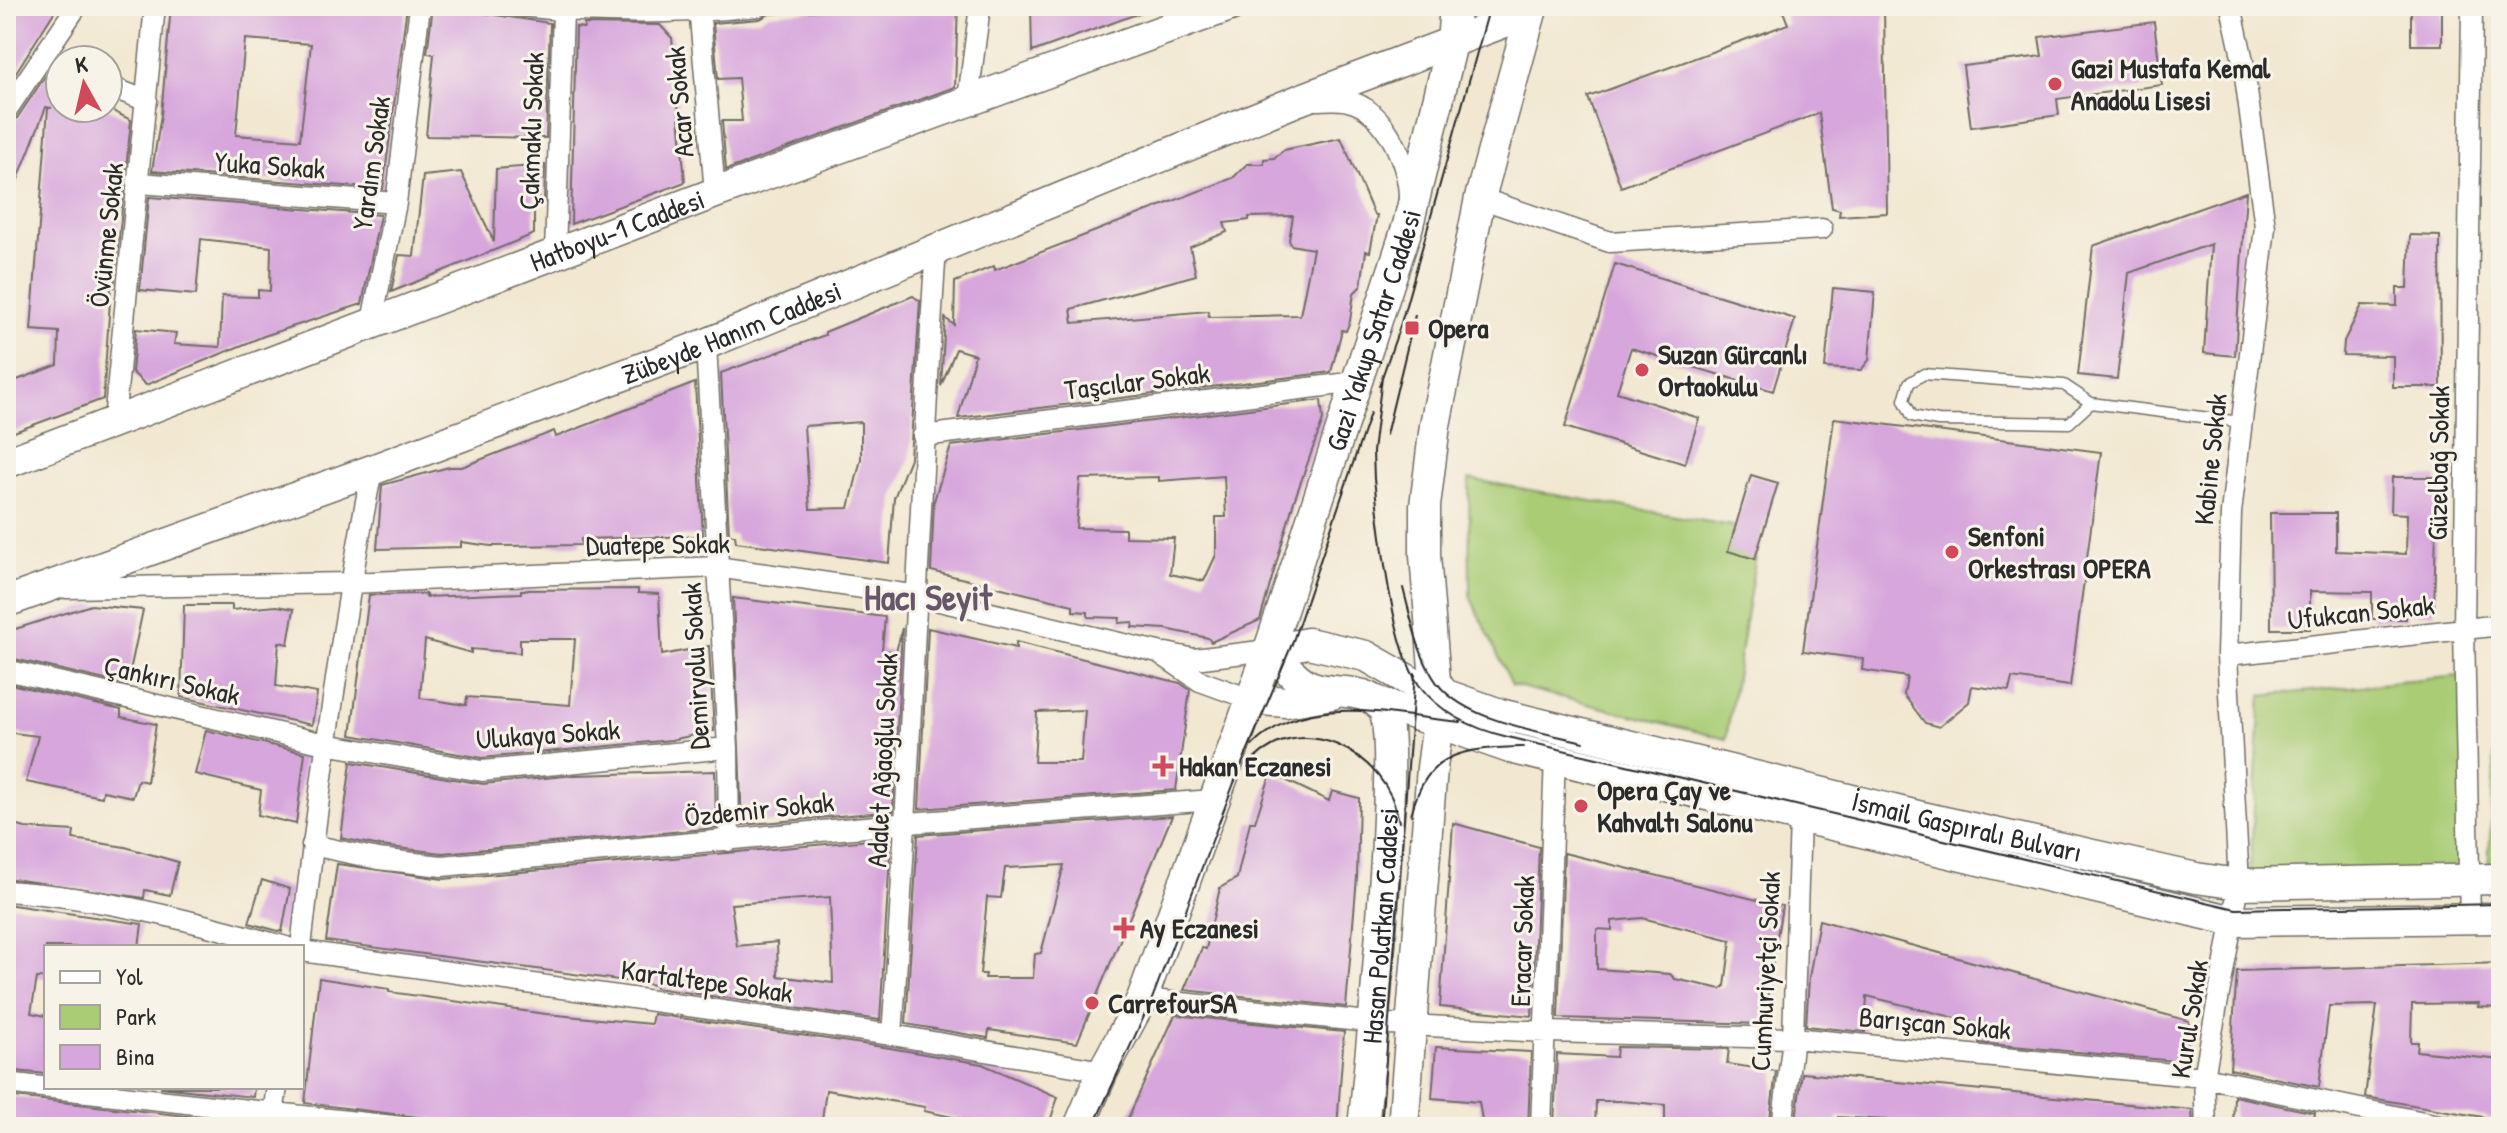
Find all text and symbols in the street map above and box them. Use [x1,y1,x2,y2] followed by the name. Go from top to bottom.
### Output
[44,44,124,124] north arrow
[655,45,703,159] street label: Acar Sokak
[73,48,89,80] text: K
[2071,49,2271,119] place label: Gazi Mustafa Kemal Anadolu Lisesi
[509,51,553,211] street label: Çakmaklı Sokak
[2046,75,2064,93] marker: Gazi Mustafa Kemal Anadolu Lisesi
[343,93,399,233] street label: Yardım Sokak
[213,142,327,188] street label: Yuka Sokak
[79,160,133,309] street label: Övünme Sokak
[524,180,710,281] street label: Hatboyu-1 Caddesi
[1316,206,1430,456] street label: Gazi Yakup Satar Caddesi
[616,271,847,393] street label: Zübeyde Hanım Caddesi
[1428,309,1488,348] place label: Opera
[1403,319,1421,337] marker: Opera
[1658,335,1808,405] place label: Suzan Gürcanlı Ortaokulu
[1062,353,1212,409] street label: Taşcılar Sokak
[1633,361,1651,379] marker: Suzan Gürcanlı Ortaokulu
[2418,385,2458,541] street label: Güzelbağ Sokak
[2184,391,2236,527] street label: Kabine Sokak
[1968,517,2151,587] place label: Senfoni Orkestrası OPERA
[586,524,731,564] street label: Duatepe Sokak
[1943,543,1961,561] marker: Senfoni Orkestrası OPERA
[864,572,994,622] district label: Hacı Seyit
[672,581,718,750] street label: Demiryolu Sokak
[2286,585,2437,639] street label: Ufukcan Sokak
[100,646,244,714] street label: Çankırı Sokak
[857,652,907,868] street label: Adalet Ağaoğlu Sokak
[475,710,622,758] street label: Ulukaya Sokak
[1179,747,1332,785] place label: Hakan Eczanesi
[1154,757,1172,775] marker: Hakan Eczanesi
[1597,771,1754,841] place label: Opera Çay ve Kahvaltı Salonu
[1848,781,2086,871] street label: İsmail Gaspıralı Bulvarı
[682,782,836,836] street label: Özdemir Sokak
[1572,797,1590,815] marker: Opera Çay ve Kahvaltı Salonu
[1352,807,1407,1045] street label: Hasan Polatkan Caddesi
[1741,870,1789,1072] street label: Cumhuriyetçi Sokak
[1501,874,1543,1007] street label: Eracar Sokak
[1140,909,1259,948] place label: Ay Eczanesi
[1115,919,1133,937] marker: Ay Eczanesi
[44,945,304,1089] legend
[619,950,796,1012] street label: Kartaltepe Sokak
[2161,956,2217,1081] street label: Kurul Sokak
[116,960,143,992] text: Yol
[1108,984,1237,1022] place label: CarrefourSA
[1083,994,1101,1012] marker: CarrefourSA
[1857,997,2013,1049] street label: Barışcan Sokak
[116,1000,156,1032] text: Park
[116,1040,154,1072] text: Bina

